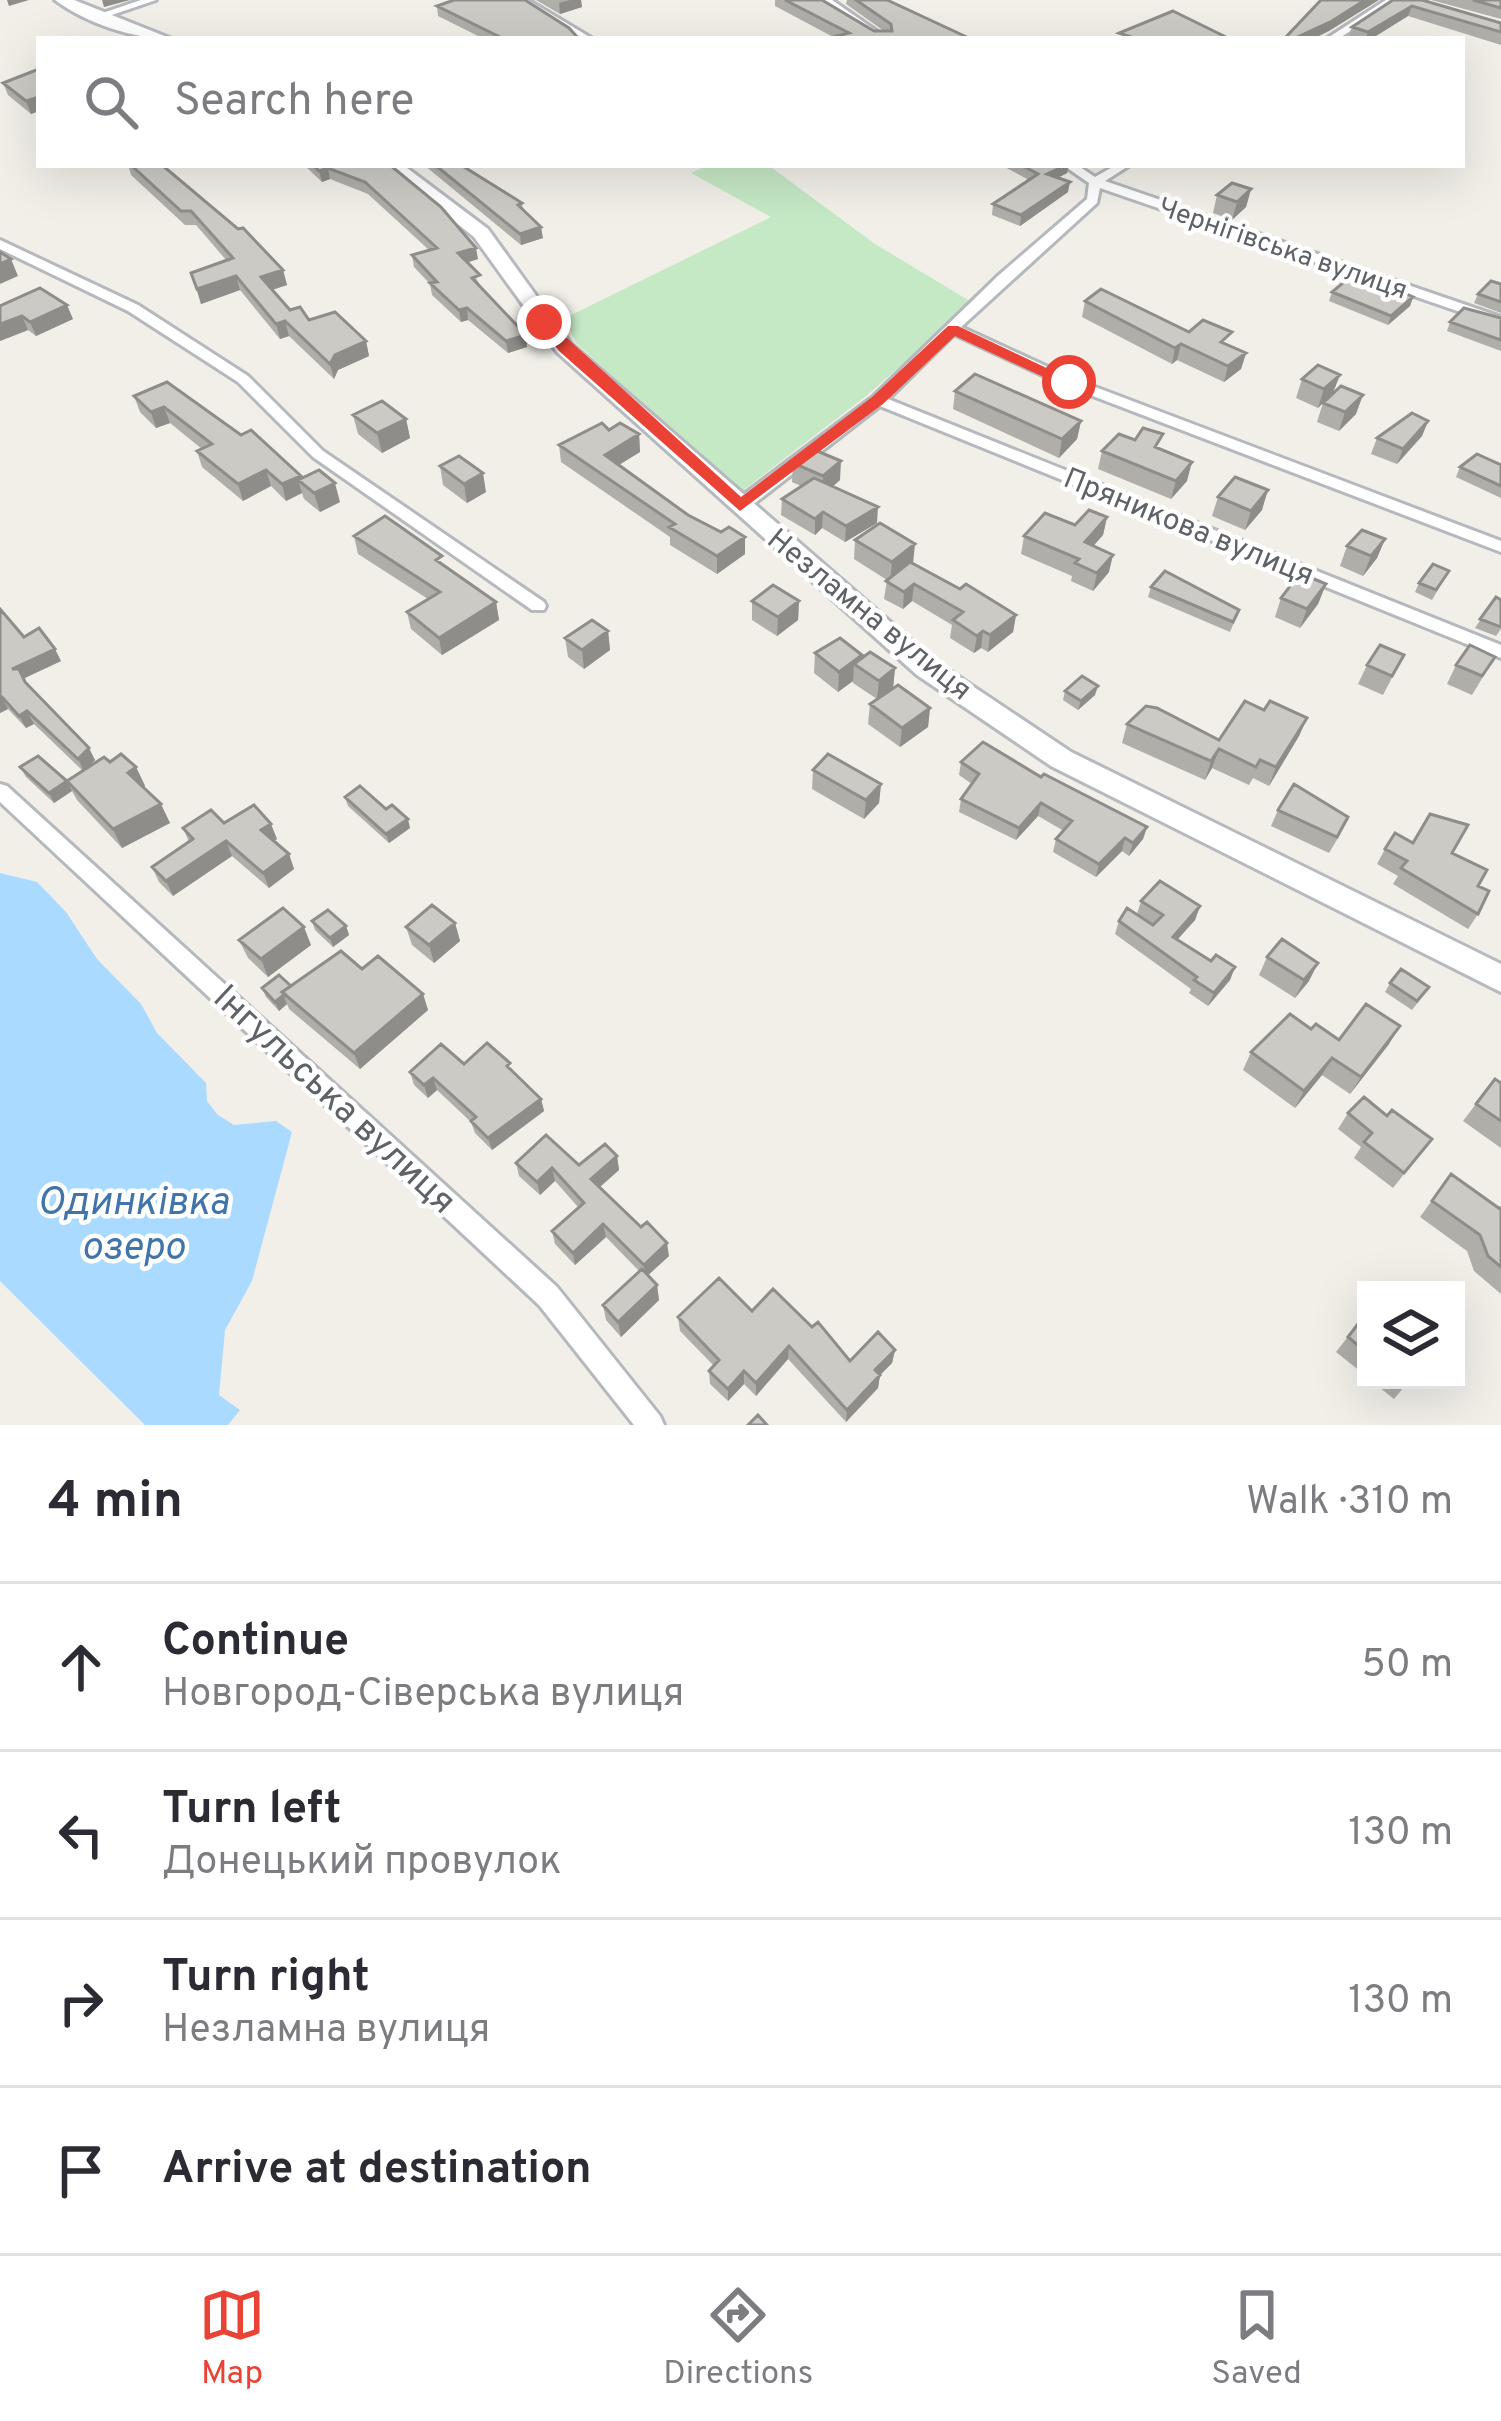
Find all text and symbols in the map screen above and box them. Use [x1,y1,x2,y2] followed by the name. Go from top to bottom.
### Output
[36,36,1465,168] search box
[78,69,144,135] icon: search
[174,74,414,131] text: Search here
[1153,191,1411,309] street label: Чернігівська вулиця
[517,295,571,349] route end
[1042,355,1096,409] route start
[1058,461,1319,595] street label: Пряникова вулиця
[759,522,978,710] street label: Незламна вулиця
[202,976,465,1226] street label: Інгульська вулиця
[37,1180,230,1274] water label: Одинківка озеро
[1357,1281,1465,1389] map controls
[1357,1281,1465,1389] button: layers
[48,1471,183,1536] text: 4 min
[1246,1479,1453,1528] text: Walk · 310 m
[162,1614,349,1671] text: Continue
[48,1634,114,1700] icon: ahead
[1362,1642,1453,1691] text: 50 m
[162,1671,684,1720] text: Новгород-Сіверська вулиця
[162,1782,341,1839] text: Turn left
[48,1802,114,1868] icon: left
[1348,1810,1453,1859] text: 130 m
[162,1839,561,1888] text: Донецький провулок
[162,1950,370,2007] text: Turn right
[48,1970,114,2036] icon: right
[1348,1978,1453,2027] text: 130 m
[162,2007,490,2056] text: Незламна вулиця
[48,2138,114,2204] icon: arrive
[162,2142,592,2199] text: Arrive at destination
[199,2282,265,2396] tab: Map
[663,2282,813,2396] tab: Directions
[1211,2282,1302,2396] tab: Saved

